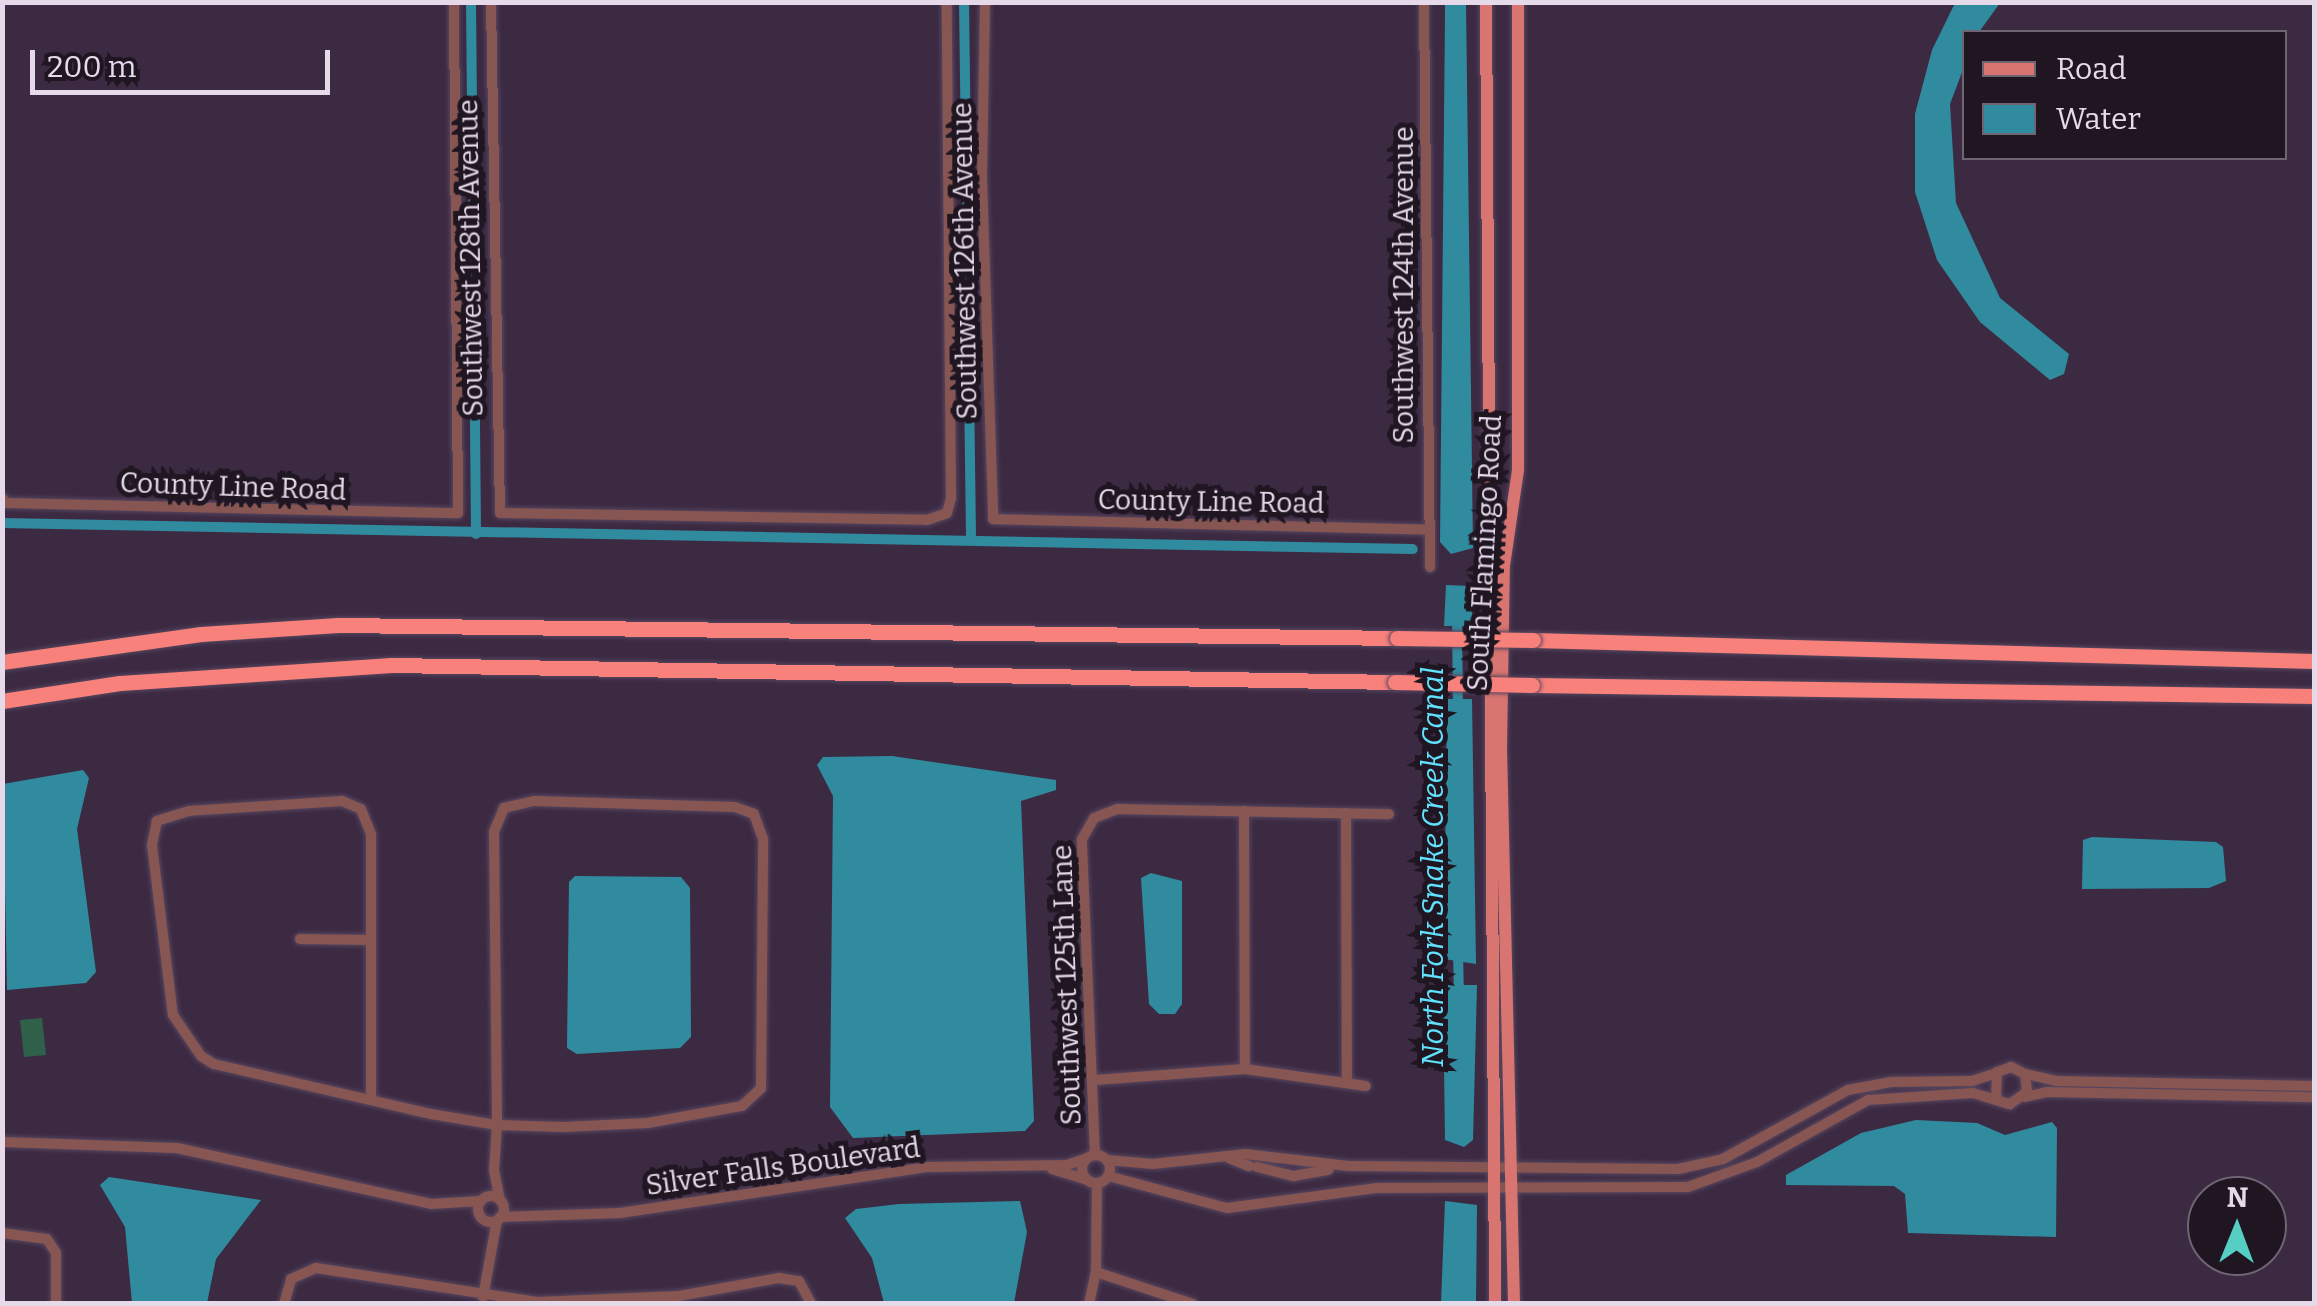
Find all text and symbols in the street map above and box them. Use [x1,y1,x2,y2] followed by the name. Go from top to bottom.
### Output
[35,30,335,92] scale bar
[1962,30,2287,160] legend
[47,49,136,85] text: 200 m
[2056,51,2127,87] text: Road
[451,99,491,417] street label: Southwest 128th Avenue
[2056,101,2141,137] text: Water
[945,102,985,420] street label: Southwest 126th Avenue
[1387,126,1421,444] street label: Southwest 124th Avenue
[1461,414,1509,692] street label: South Flamingo Road
[119,466,347,508] street label: County Line Road
[1097,483,1325,521] street label: County Line Road
[1415,667,1451,1067] water label: North Fork Snake Creek Canal
[1045,844,1089,1126] street label: Southwest 125th Lane
[644,1131,922,1203] street label: Silver Falls Boulevard
[2187,1176,2287,1276] north arrow
[2226,1181,2249,1214] text: N

